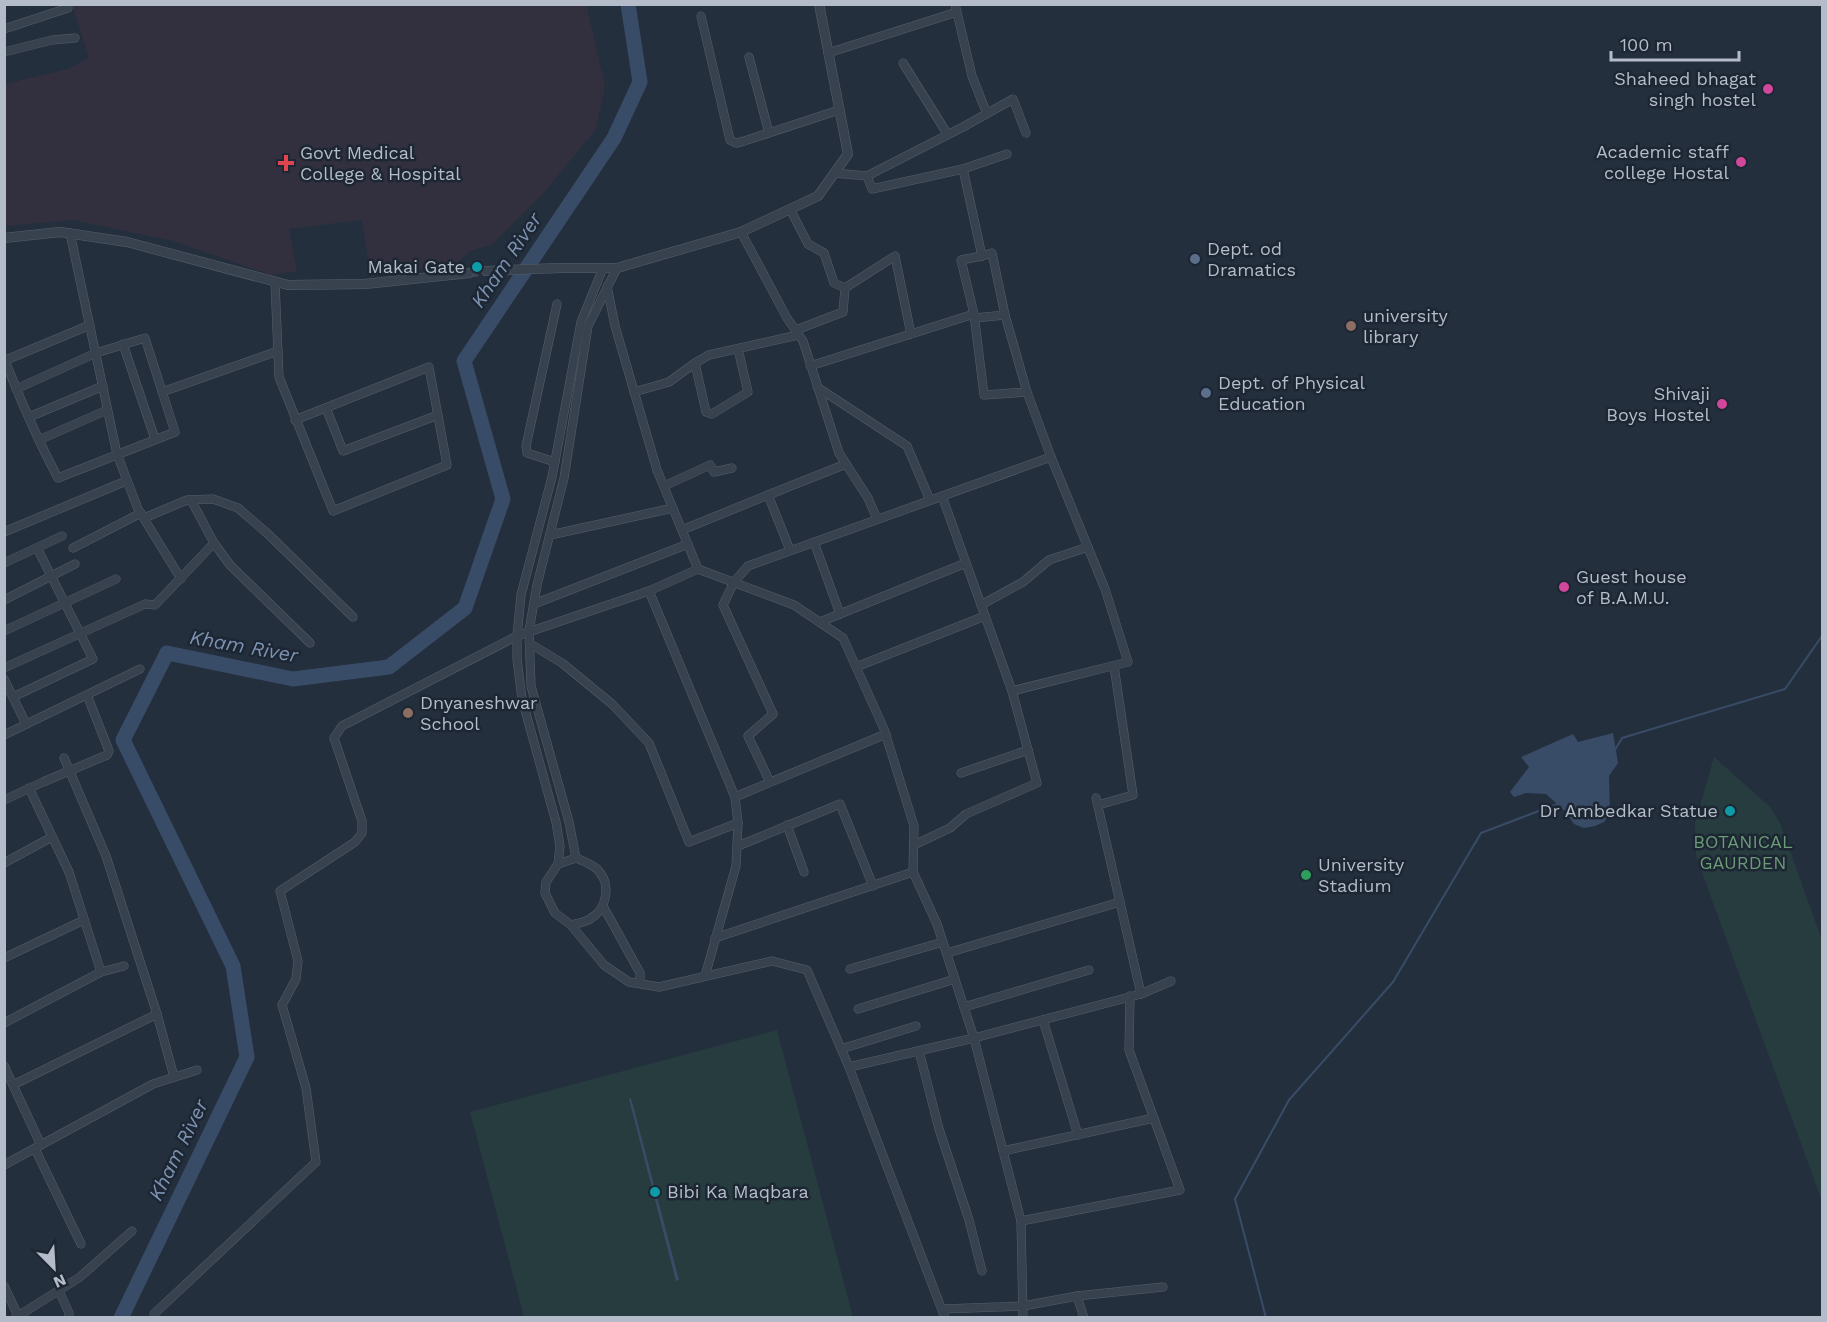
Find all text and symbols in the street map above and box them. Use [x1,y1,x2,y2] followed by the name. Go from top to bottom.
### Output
[1611,24,1738,62] scale bar
[1620,34,1673,55] text: 100 m
[1614,68,1756,110] place label: Shaheed bhagat singh hostel
[1761,82,1775,96] marker: Shaheed bhagat singh hostel
[1596,141,1729,183] place label: Academic staff college Hostal
[300,142,461,184] place label: Govt Medical College & Hospital
[277,154,295,172] marker: Govt Medical College & Hospital
[1734,155,1748,169] marker: Academic staff college Hostal
[465,207,547,312] water label: Kham River
[1207,238,1296,280] place label: Dept. od Dramatics
[1188,252,1202,266] marker: Dept. od Dramatics
[368,256,465,277] place label: Makai Gate
[470,260,484,274] marker: Makai Gate
[1363,305,1449,347] place label: university library
[1344,319,1358,333] marker: university library
[1218,372,1366,414] place label: Dept. of Physical Education
[1606,383,1710,425] place label: Shivaji Boys Hostel
[1199,386,1213,400] marker: Dept. of Physical Education
[1715,397,1729,411] marker: Shivaji Boys Hostel
[1576,566,1687,608] place label: Guest house of B.A.M.U.
[1557,580,1571,594] marker: Guest house of B.A.M.U.
[188,625,301,668] water label: Kham River
[420,692,537,734] place label: Dnyaneshwar School
[401,706,415,720] marker: Dnyaneshwar School
[1540,800,1718,821] place label: Dr Ambedkar Statue
[1723,804,1737,818] marker: Dr Ambedkar Statue
[1693,831,1793,873] park label: BOTANICAL GAURDEN
[1318,854,1405,896] place label: University Stadium
[1299,868,1313,882] marker: University Stadium
[143,1094,213,1205] water label: Kham River
[667,1181,809,1202] place label: Bibi Ka Maqbara
[648,1185,662,1199] marker: Bibi Ka Maqbara
[24,1238,84,1298] north arrow
[51,1270,69,1292] text: N

